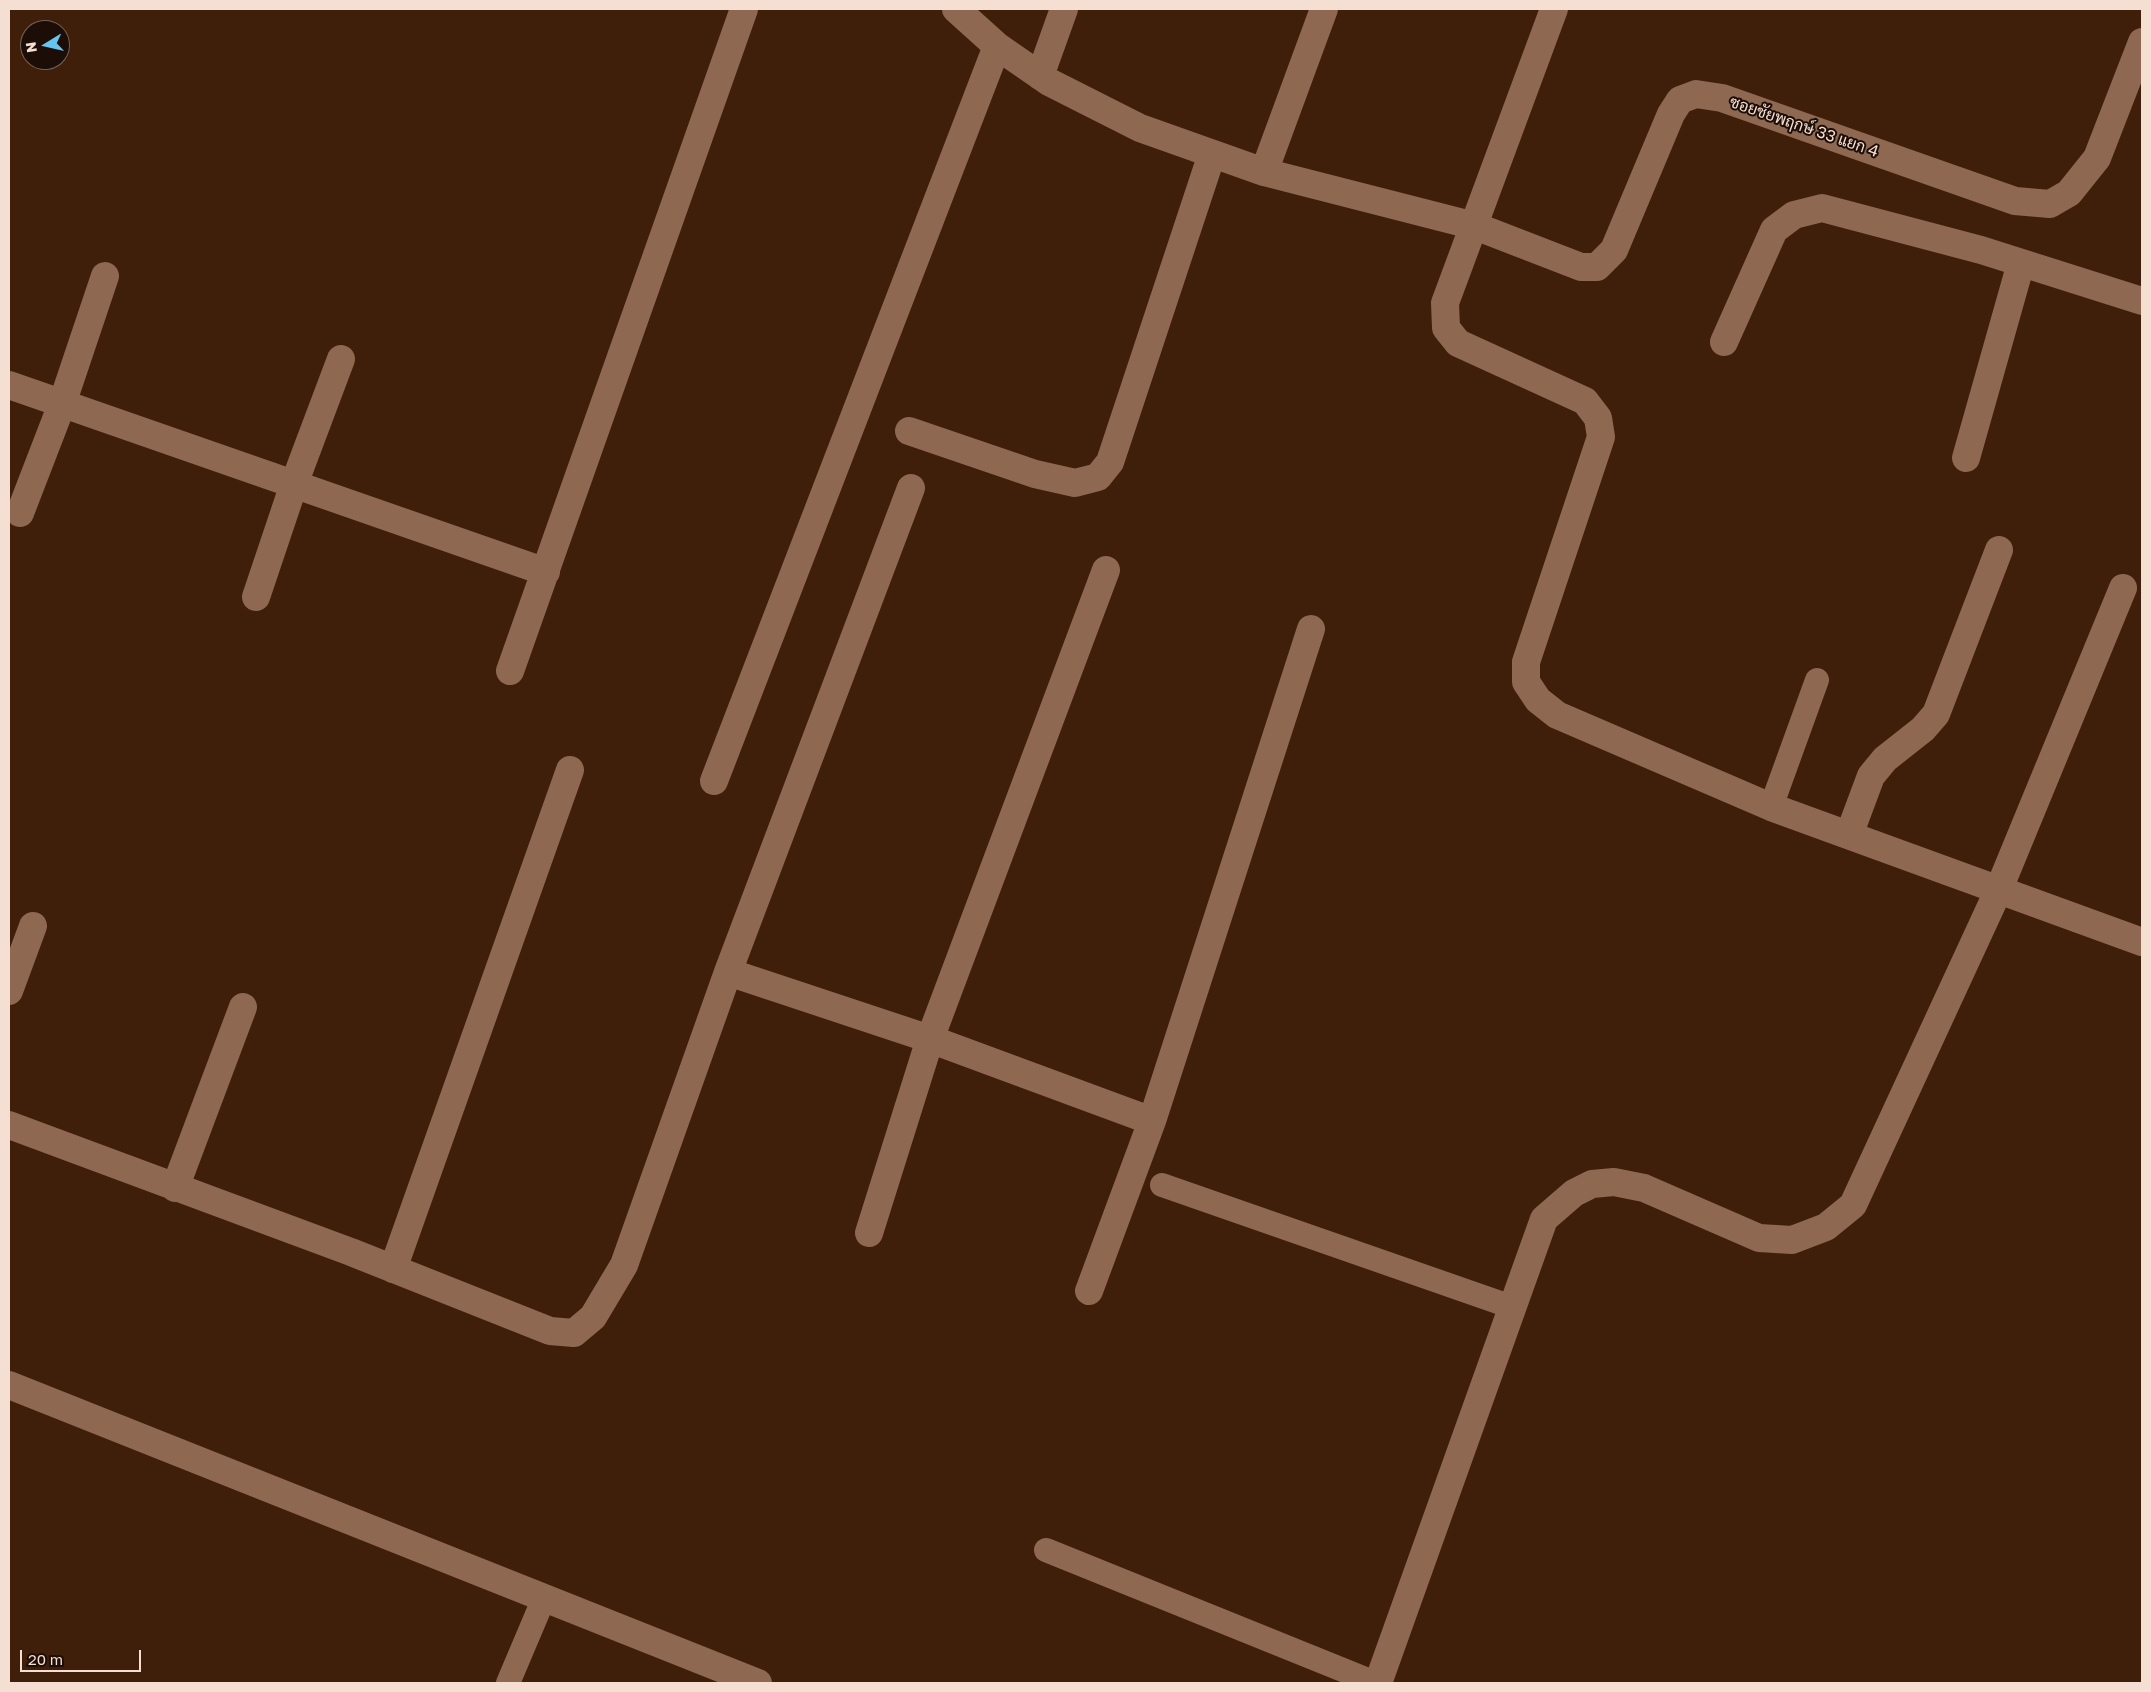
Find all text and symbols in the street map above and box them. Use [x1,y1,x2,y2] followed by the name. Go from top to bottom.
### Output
[20,20,70,70] north arrow
[21,41,40,54] text: N
[1727,92,1881,162] street label: ซอยชัยพฤกษ์ 33 แยก 4
[22,1640,144,1672] scale bar
[28,1650,63,1668] text: 20 m

